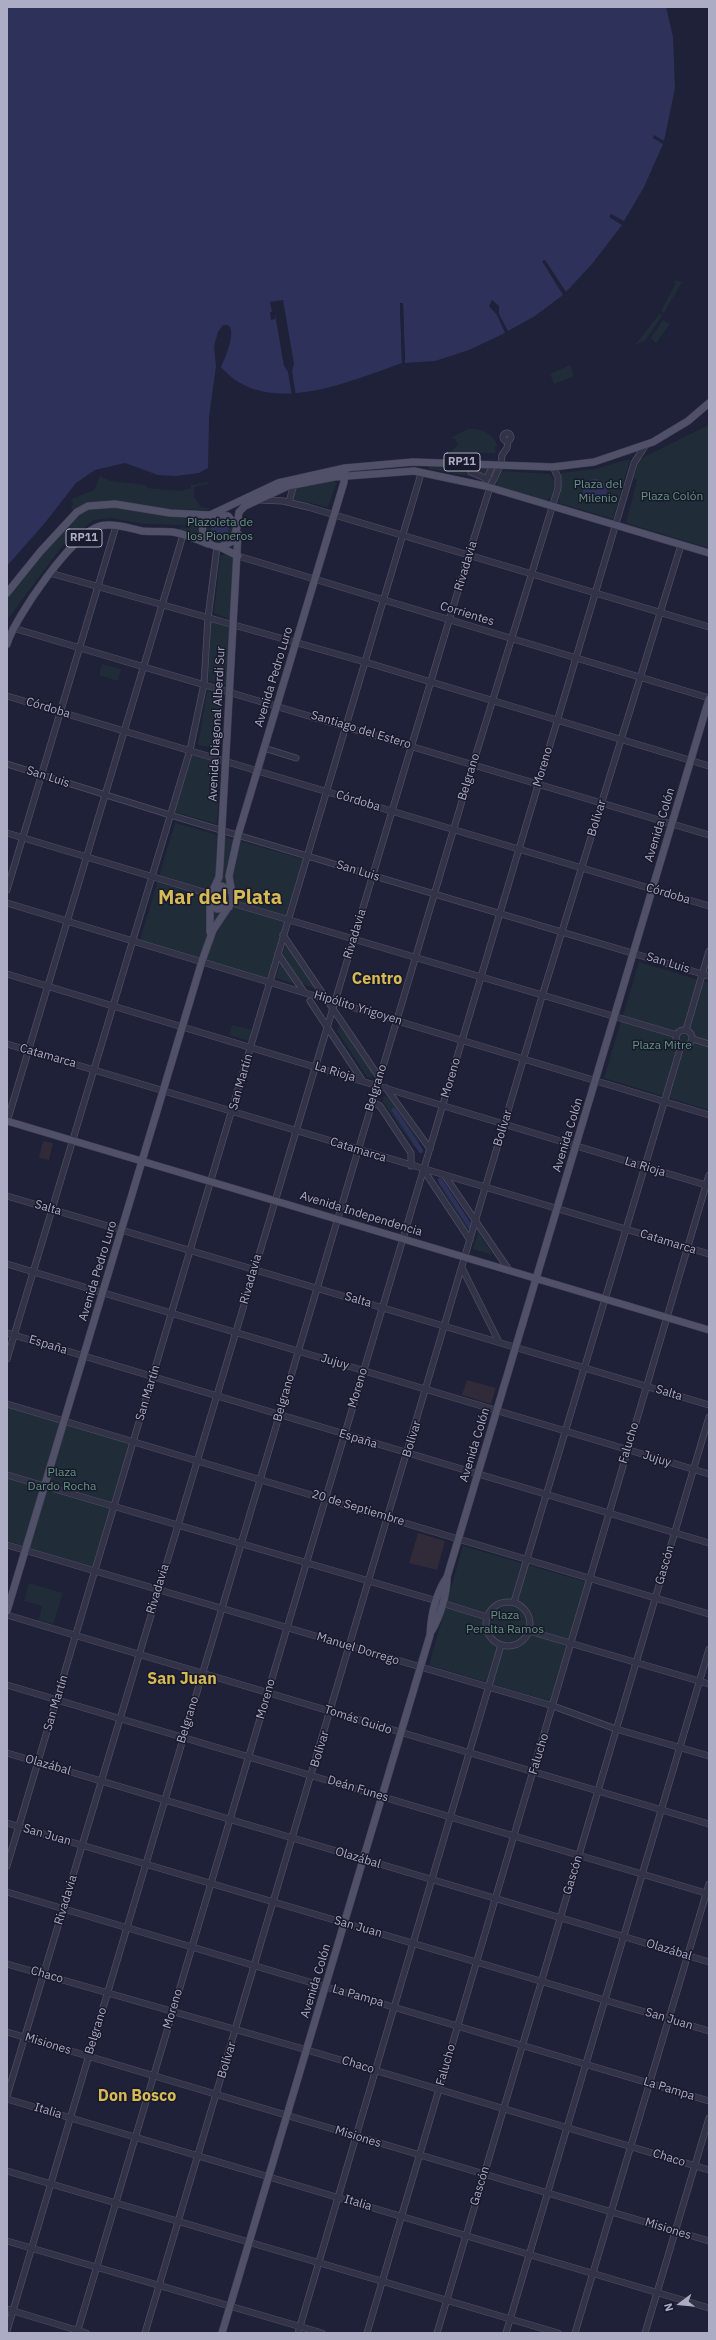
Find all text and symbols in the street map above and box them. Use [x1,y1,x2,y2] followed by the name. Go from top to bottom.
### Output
[444,453,480,471] road number: RP11
[574,478,622,506] park label: Plaza del Milenio
[641,490,703,504] park label: Plaza Colón
[187,516,253,544] park label: Plazoleta de los Pioneros
[66,529,102,547] road number: RP11
[452,539,480,593] street label: Rivadavia
[438,599,496,629] street label: Corrientes
[252,625,296,729] street label: Avenida Pedro Luro
[206,646,228,802] street label: Avenida Diagonal Alberdi Sur
[24,694,72,722] street label: Córdoba
[309,708,413,752] street label: Santiago del Estero
[530,745,556,789] street label: Moreno
[455,752,483,802] street label: Belgrano
[25,763,71,791] street label: San Luis
[642,786,678,864] street label: Avenida Colón
[334,787,382,815] street label: Córdoba
[585,798,609,838] street label: Bolívar
[335,858,381,884] street label: San Luis
[644,880,692,908] street label: Córdoba
[158,886,282,910] district label: Mar del Plata
[341,907,369,961] street label: Rivadavia
[645,950,691,976] street label: San Luis
[352,969,402,989] district label: Centro
[312,988,404,1028] street label: Hipólito Yrigoyen
[632,1039,692,1053] park label: Plaza Mitre
[18,1041,78,1071] street label: Catamarca
[226,1052,256,1112] street label: San Martín
[438,1056,464,1100] street label: Moreno
[313,1059,357,1085] street label: La Rioja
[362,1063,390,1113] street label: Belgrano
[550,1096,586,1174] street label: Avenida Colón
[491,1108,515,1148] street label: Bolívar
[328,1135,388,1165] street label: Catamarca
[623,1154,667,1180] street label: La Rioja
[298,1189,424,1239] street label: Avenida Independencia
[33,1197,63,1219] street label: Salta
[76,1219,120,1323] street label: Avenida Pedro Luro
[638,1227,698,1257] street label: Catamarca
[237,1252,265,1306] street label: Rivadavia
[343,1289,373,1311] street label: Salta
[27,1332,69,1358] street label: España
[319,1351,351,1373] street label: Jujuy
[133,1363,163,1423] street label: San Martín
[345,1366,371,1410] street label: Moreno
[270,1373,298,1423] street label: Belgrano
[654,1382,684,1404] street label: Salta
[457,1406,493,1484] street label: Avenida Colón
[400,1419,424,1459] street label: Bolívar
[616,1421,642,1465] street label: Falucho
[337,1426,379,1452] street label: España
[641,1448,673,1470] street label: Jujuy
[28,1466,96,1494] park label: Plaza Dardo Rocha
[310,1487,406,1529] street label: 20 de Septiembre
[653,1544,677,1586] street label: Gascón
[144,1562,172,1616] street label: Rivadavia
[466,1609,544,1637] park label: Plaza Peralta Ramos
[315,1630,401,1668] street label: Manuel Dorrego
[147,1669,217,1689] district label: San Juan
[41,1673,71,1733] street label: San Martín
[253,1677,279,1721] street label: Moreno
[174,1695,202,1745] street label: Belgrano
[322,1702,394,1738] street label: Tomás Guido
[308,1729,332,1769] street label: Bolívar
[526,1732,552,1776] street label: Falucho
[24,1752,72,1778] street label: Olazábal
[326,1773,390,1805] street label: Deán Funes
[21,1821,73,1849] street label: San Juan
[334,1844,382,1872] street label: Olazábal
[560,1854,586,1896] street label: Gascón
[52,1873,80,1927] street label: Rivadavia
[332,1913,384,1941] street label: San Juan
[645,1936,693,1964] street label: Olazábal
[298,1942,334,2020] street label: Avenida Colón
[29,1963,65,1987] street label: Chaco
[331,1982,385,2010] street label: La Pampa
[160,1987,186,2031] street label: Moreno
[643,2005,695,2033] street label: San Juan
[82,2006,110,2056] street label: Belgrano
[23,2030,73,2058] street label: Misiones
[215,2040,239,2080] street label: Bolívar
[433,2043,459,2087] street label: Falucho
[340,2053,376,2077] street label: Chaco
[642,2074,696,2104] street label: La Pampa
[98,2086,176,2106] district label: Don Bosco
[32,2100,64,2122] street label: Italia
[333,2123,383,2151] street label: Misiones
[651,2146,687,2170] street label: Chaco
[467,2165,493,2207] street label: Gascón
[342,2192,374,2214] street label: Italia
[643,2215,693,2243] street label: Misiones
[660,2284,700,2324] north arrow
[661,2302,676,2313] text: N

